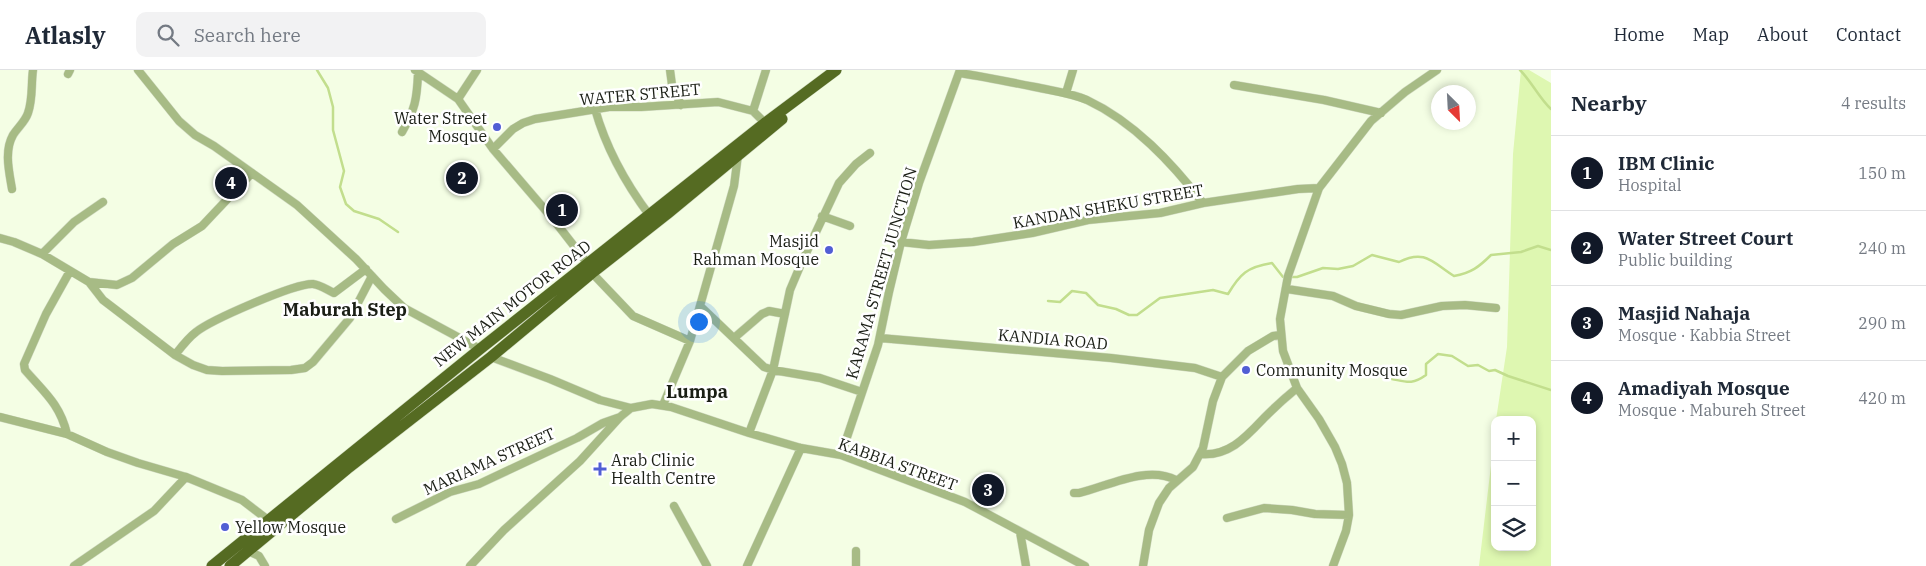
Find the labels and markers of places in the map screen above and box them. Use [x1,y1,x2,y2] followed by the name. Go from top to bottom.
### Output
[394,108,487,146] place label: Water Street Mosque
[491,121,503,133] marker: Water Street Mosque
[446,159,478,197] pin: 2
[215,164,247,202] pin: 4
[546,191,578,229] pin: 1
[693,231,819,269] place label: Masjid Rahman Mosque
[823,244,835,256] marker: Masjid Rahman Mosque
[1256,360,1408,380] place label: Community Mosque
[1240,364,1252,376] marker: Community Mosque
[611,450,716,488] place label: Arab Clinic Health Centre
[593,462,607,476] marker: Arab Clinic Health Centre
[972,471,1004,509] pin: 3
[235,517,346,537] place label: Yellow Mosque
[219,521,231,533] marker: Yellow Mosque

